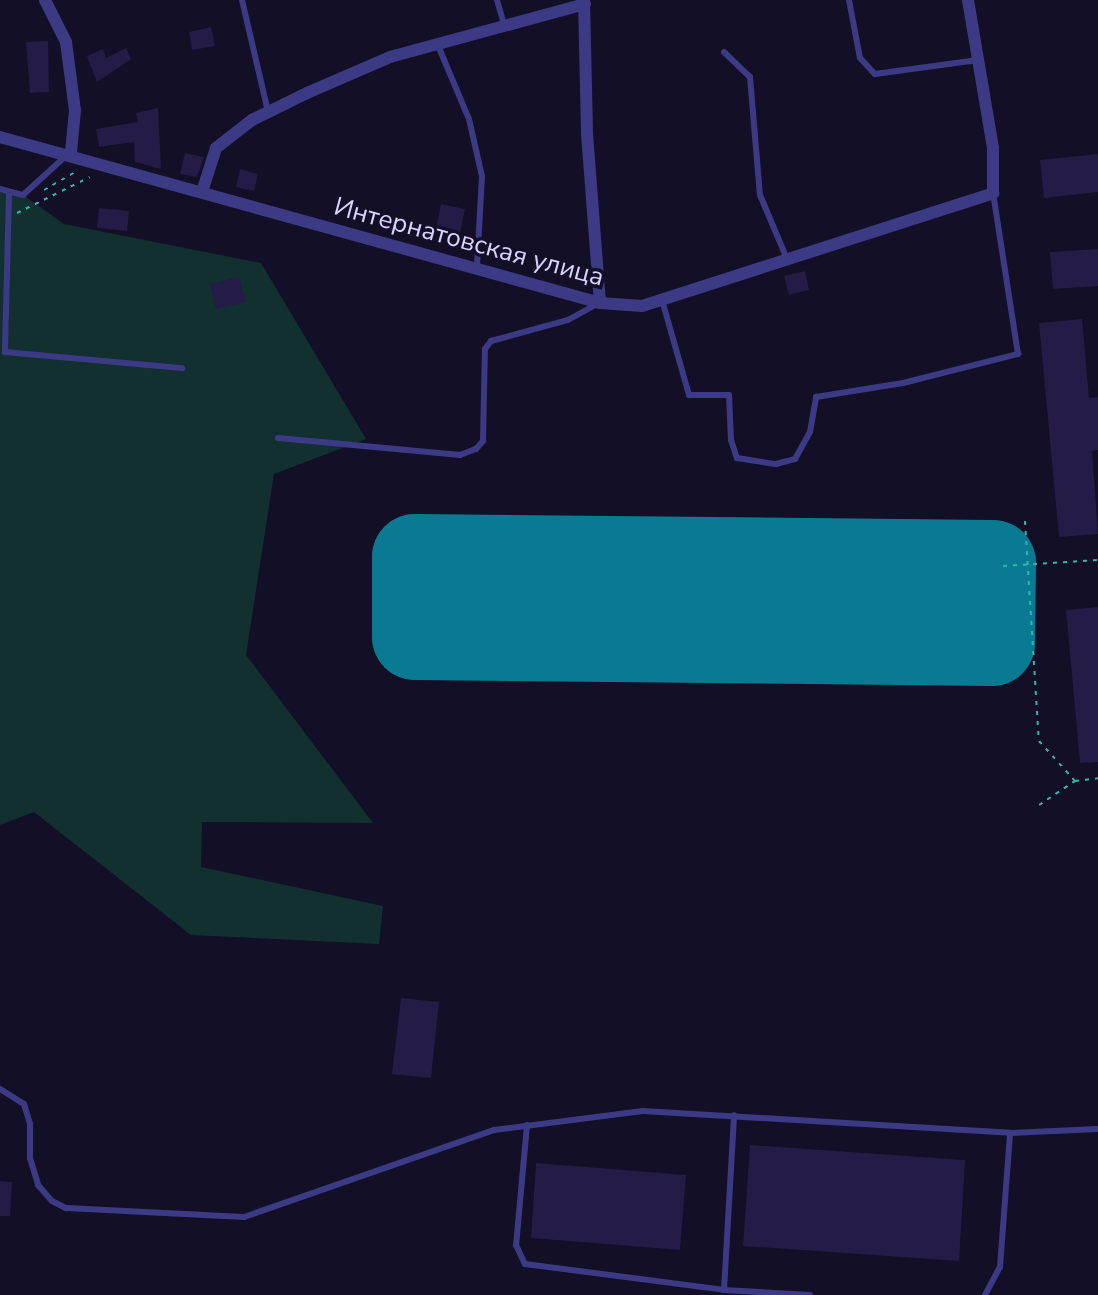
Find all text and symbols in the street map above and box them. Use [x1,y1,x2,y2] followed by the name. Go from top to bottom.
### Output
[330,191,608,293] street label: Интернатовская улица

